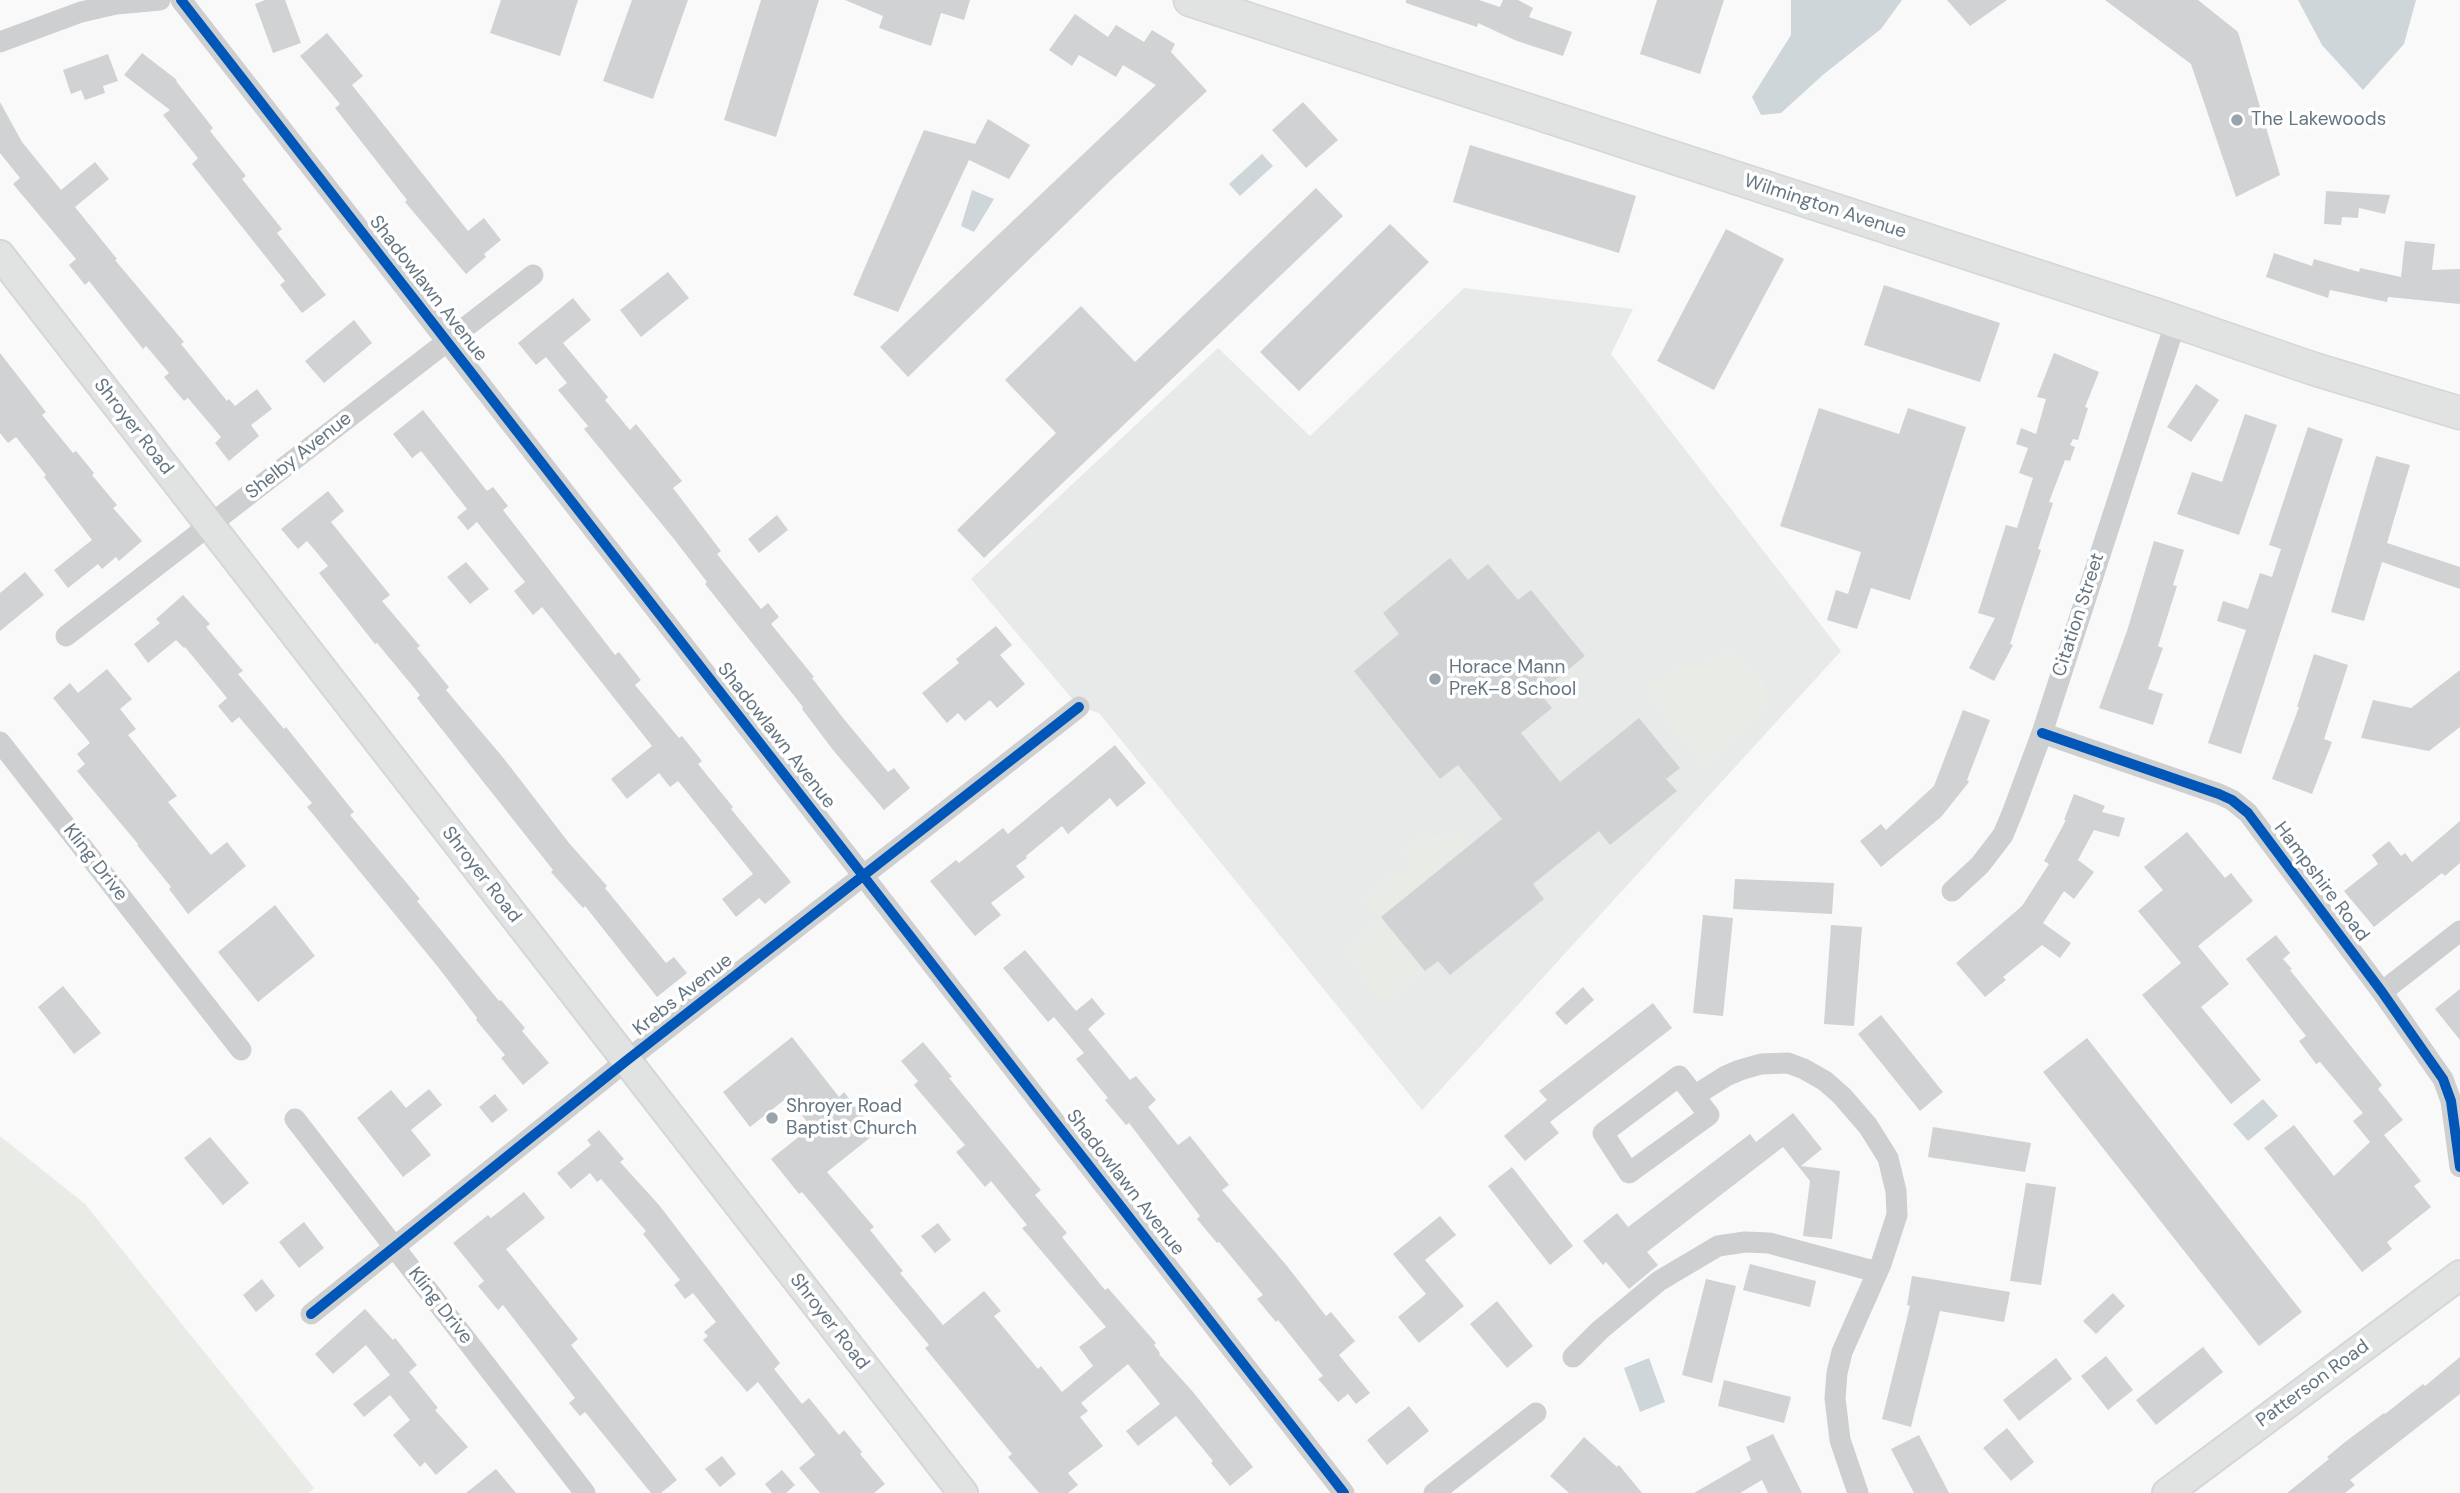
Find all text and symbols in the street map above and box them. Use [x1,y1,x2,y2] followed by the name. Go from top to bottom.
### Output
[2251,109,2386,131] place label: The Lakewoods
[2229,112,2245,128] marker: The Lakewoods
[1741,170,1909,244] street label: Wilmington Avenue
[364,211,492,367] street label: Shadowlawn Avenue
[88,374,178,480] street label: Shroyer Road
[241,408,357,504] street label: Shelby Avenue
[2048,550,2110,680] street label: Citation Street
[1449,657,1576,701] place label: Horace Mann PreK–8 School
[712,658,840,814] street label: Shadowlawn Avenue
[1427,671,1443,687] marker: Horace Mann PreK–8 School
[2269,818,2373,946] street label: Hampshire Road
[58,820,132,906] street label: Kling Drive
[436,822,526,928] street label: Shroyer Road
[629,949,737,1041] street label: Krebs Avenue
[786,1096,917,1140] place label: Shroyer Road Baptist Church
[1061,1105,1189,1261] street label: Shadowlawn Avenue
[764,1110,780,1126] marker: Shroyer Road Baptist Church
[403,1263,477,1349] street label: Kling Drive
[784,1269,874,1375] street label: Shroyer Road
[2252,1335,2374,1433] street label: Patterson Road

